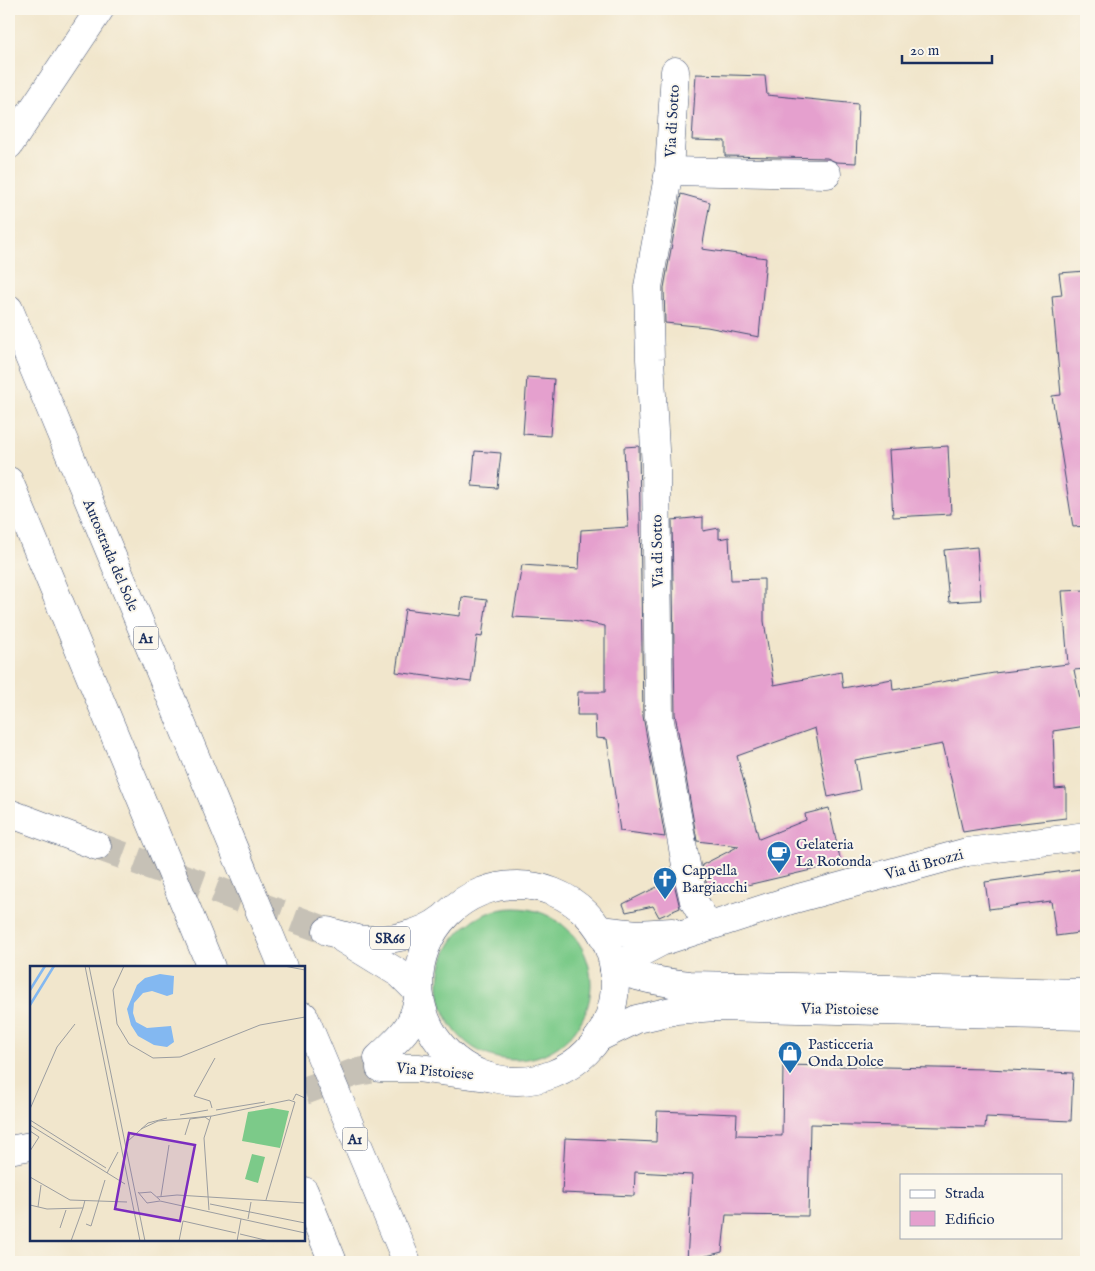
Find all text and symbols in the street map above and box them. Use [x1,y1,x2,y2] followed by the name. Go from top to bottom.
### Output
[902,32,992,64] scale bar
[910,41,940,60] text: 20 m
[661,84,684,159] street label: Via di Sotto
[78,495,143,614] street label: Autostrada del Sole
[647,514,668,589] street label: Via di Sotto
[134,626,158,650] road number: A1
[796,835,872,871] place label: Gelateria La Rotonda
[766,840,792,874] cafe icon: Gelateria La Rotonda
[882,845,965,884] street label: Via di Brozzi
[682,861,747,897] place label: Cappella Bargiacchi
[652,866,678,900] church icon: Cappella Bargiacchi
[370,926,410,950] road number: SR66
[30,966,305,1241] inset map
[800,999,879,1020] street label: Via Pistoiese
[808,1035,884,1071] place label: Pasticceria Onda Dolce
[777,1040,803,1074] shop icon: Pasticceria Onda Dolce
[394,1059,475,1084] street label: Via Pistoiese
[342,1128,368,1150] road number: A1
[900,1174,1062,1238] legend
[945,1184,985,1203] text: Strada
[945,1210,995,1229] text: Edificio

